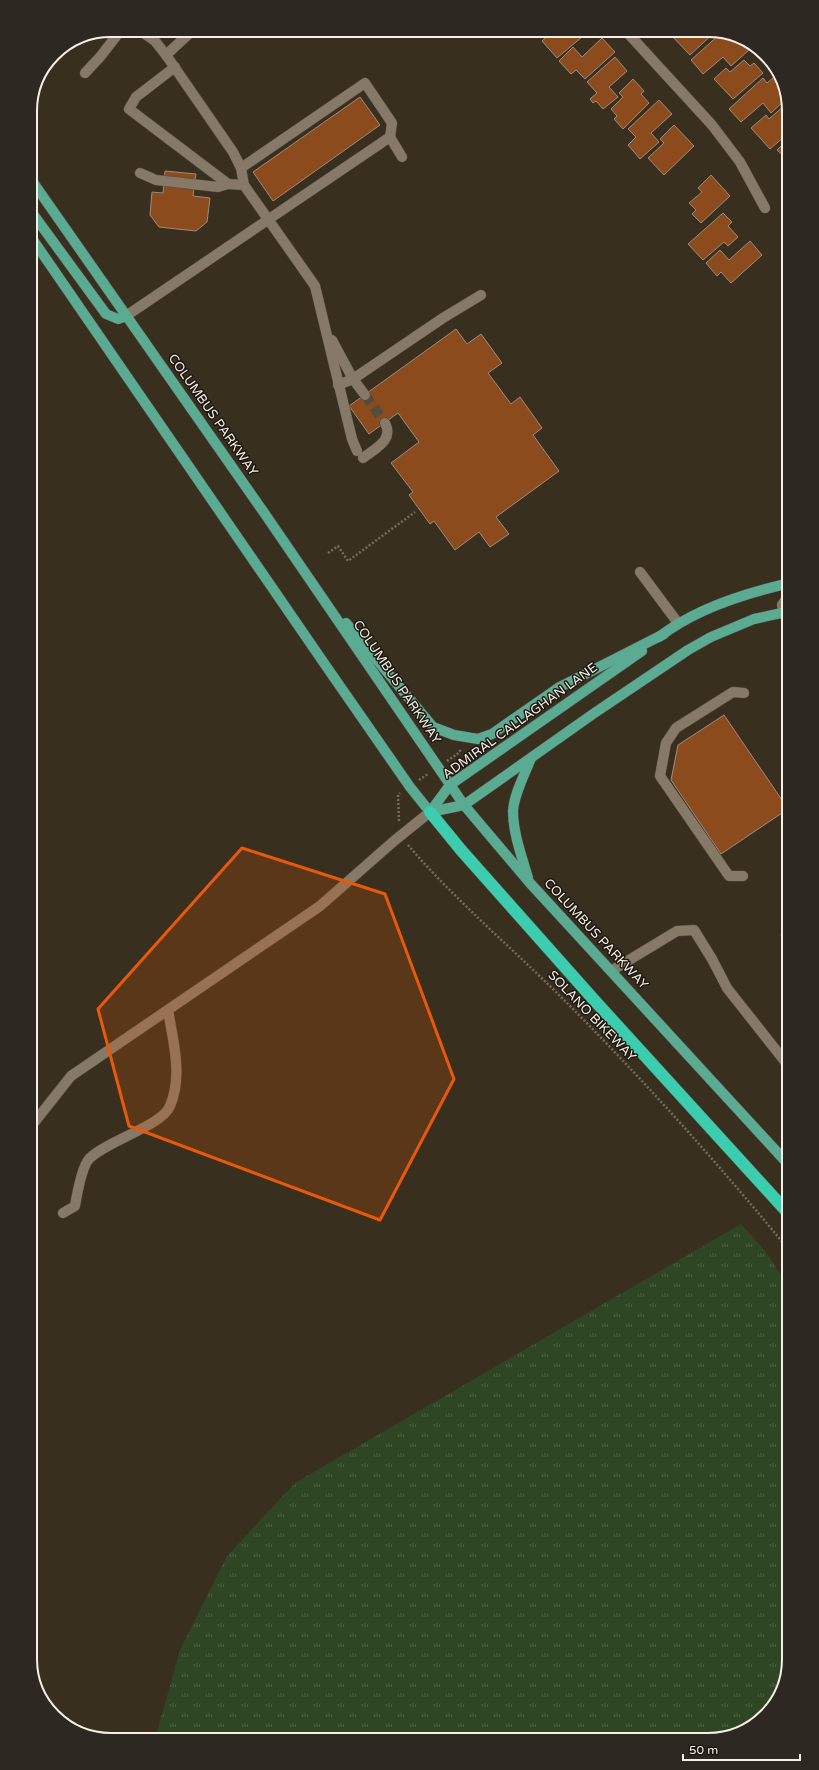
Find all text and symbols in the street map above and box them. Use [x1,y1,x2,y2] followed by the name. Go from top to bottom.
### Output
[165,351,261,479] street label: COLUMBUS PARKWAY
[350,617,444,747] street label: COLUMBUS PARKWAY
[440,659,600,783] street label: ADMIRAL CALLAGHAN LANE
[541,875,651,993] street label: COLUMBUS PARKWAY
[545,967,639,1065] street label: SOLANO BIKEWAY
[683,1736,800,1762] scale bar
[689,1743,718,1757] text: 50 m

